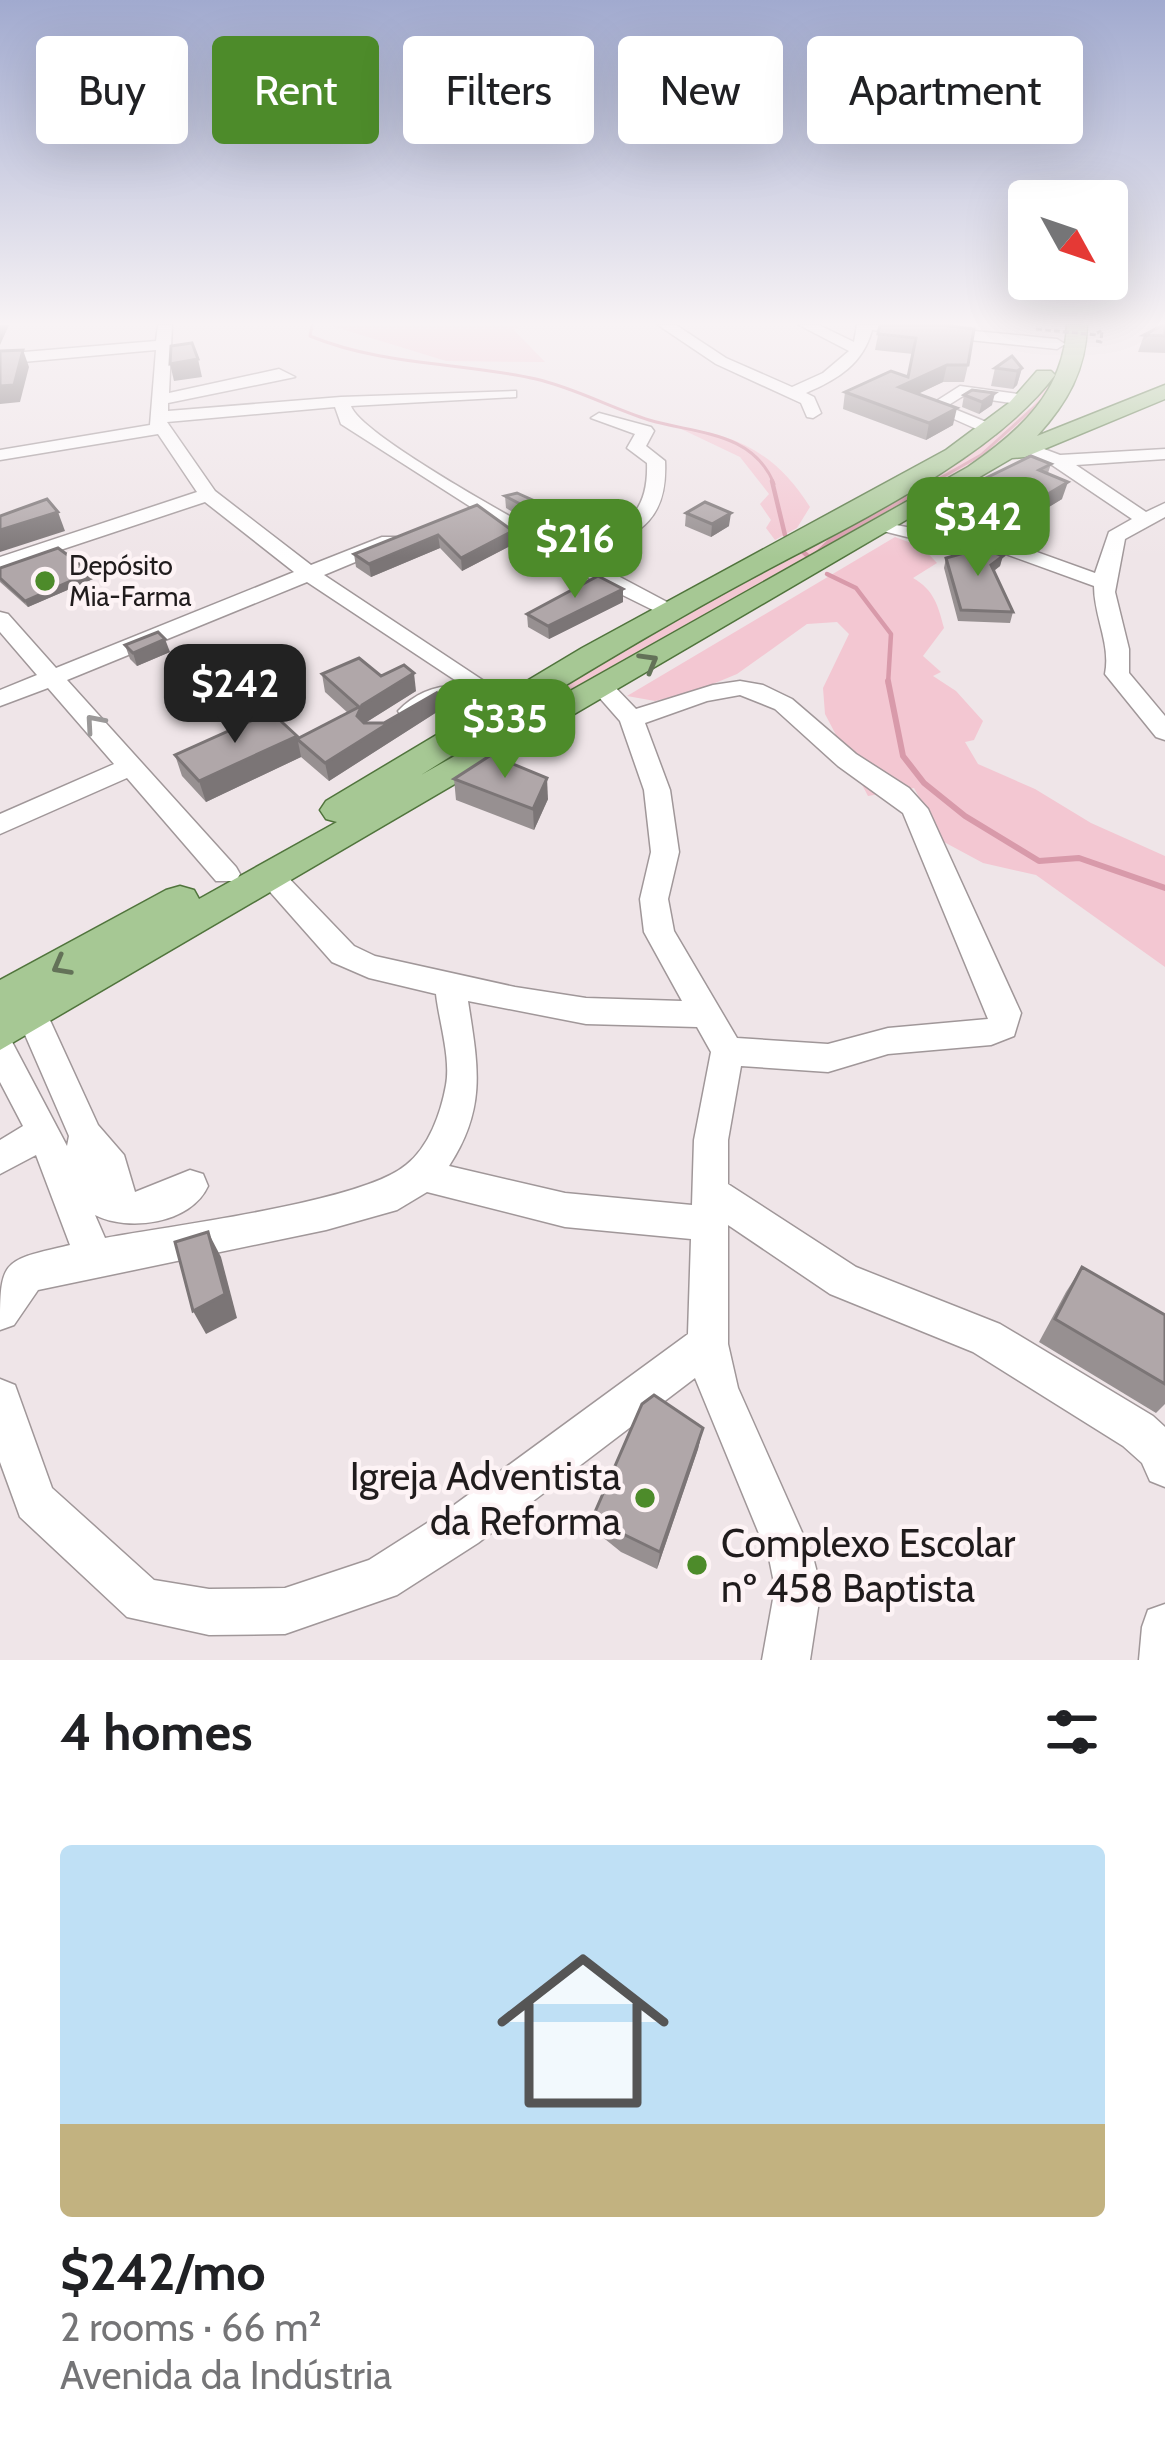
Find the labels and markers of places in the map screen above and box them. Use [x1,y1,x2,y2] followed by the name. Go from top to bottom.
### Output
[907,477,1049,579] pin: $342
[504,499,646,601] pin: $216
[69,549,192,613] place label: Depósito Mia-Farma
[32,568,58,594] marker: Depósito Mia-Farma
[164,644,306,746] pin: $242
[434,679,576,781] pin: $335
[350,1452,621,1545] place label: Igreja Adventista da Reforma
[632,1485,658,1511] marker: Igreja Adventista da Reforma
[721,1519,1016,1612] place label: Complexo Escolar nº 458 Baptista
[684,1552,710,1578] marker: Complexo Escolar nº 458 Baptista

